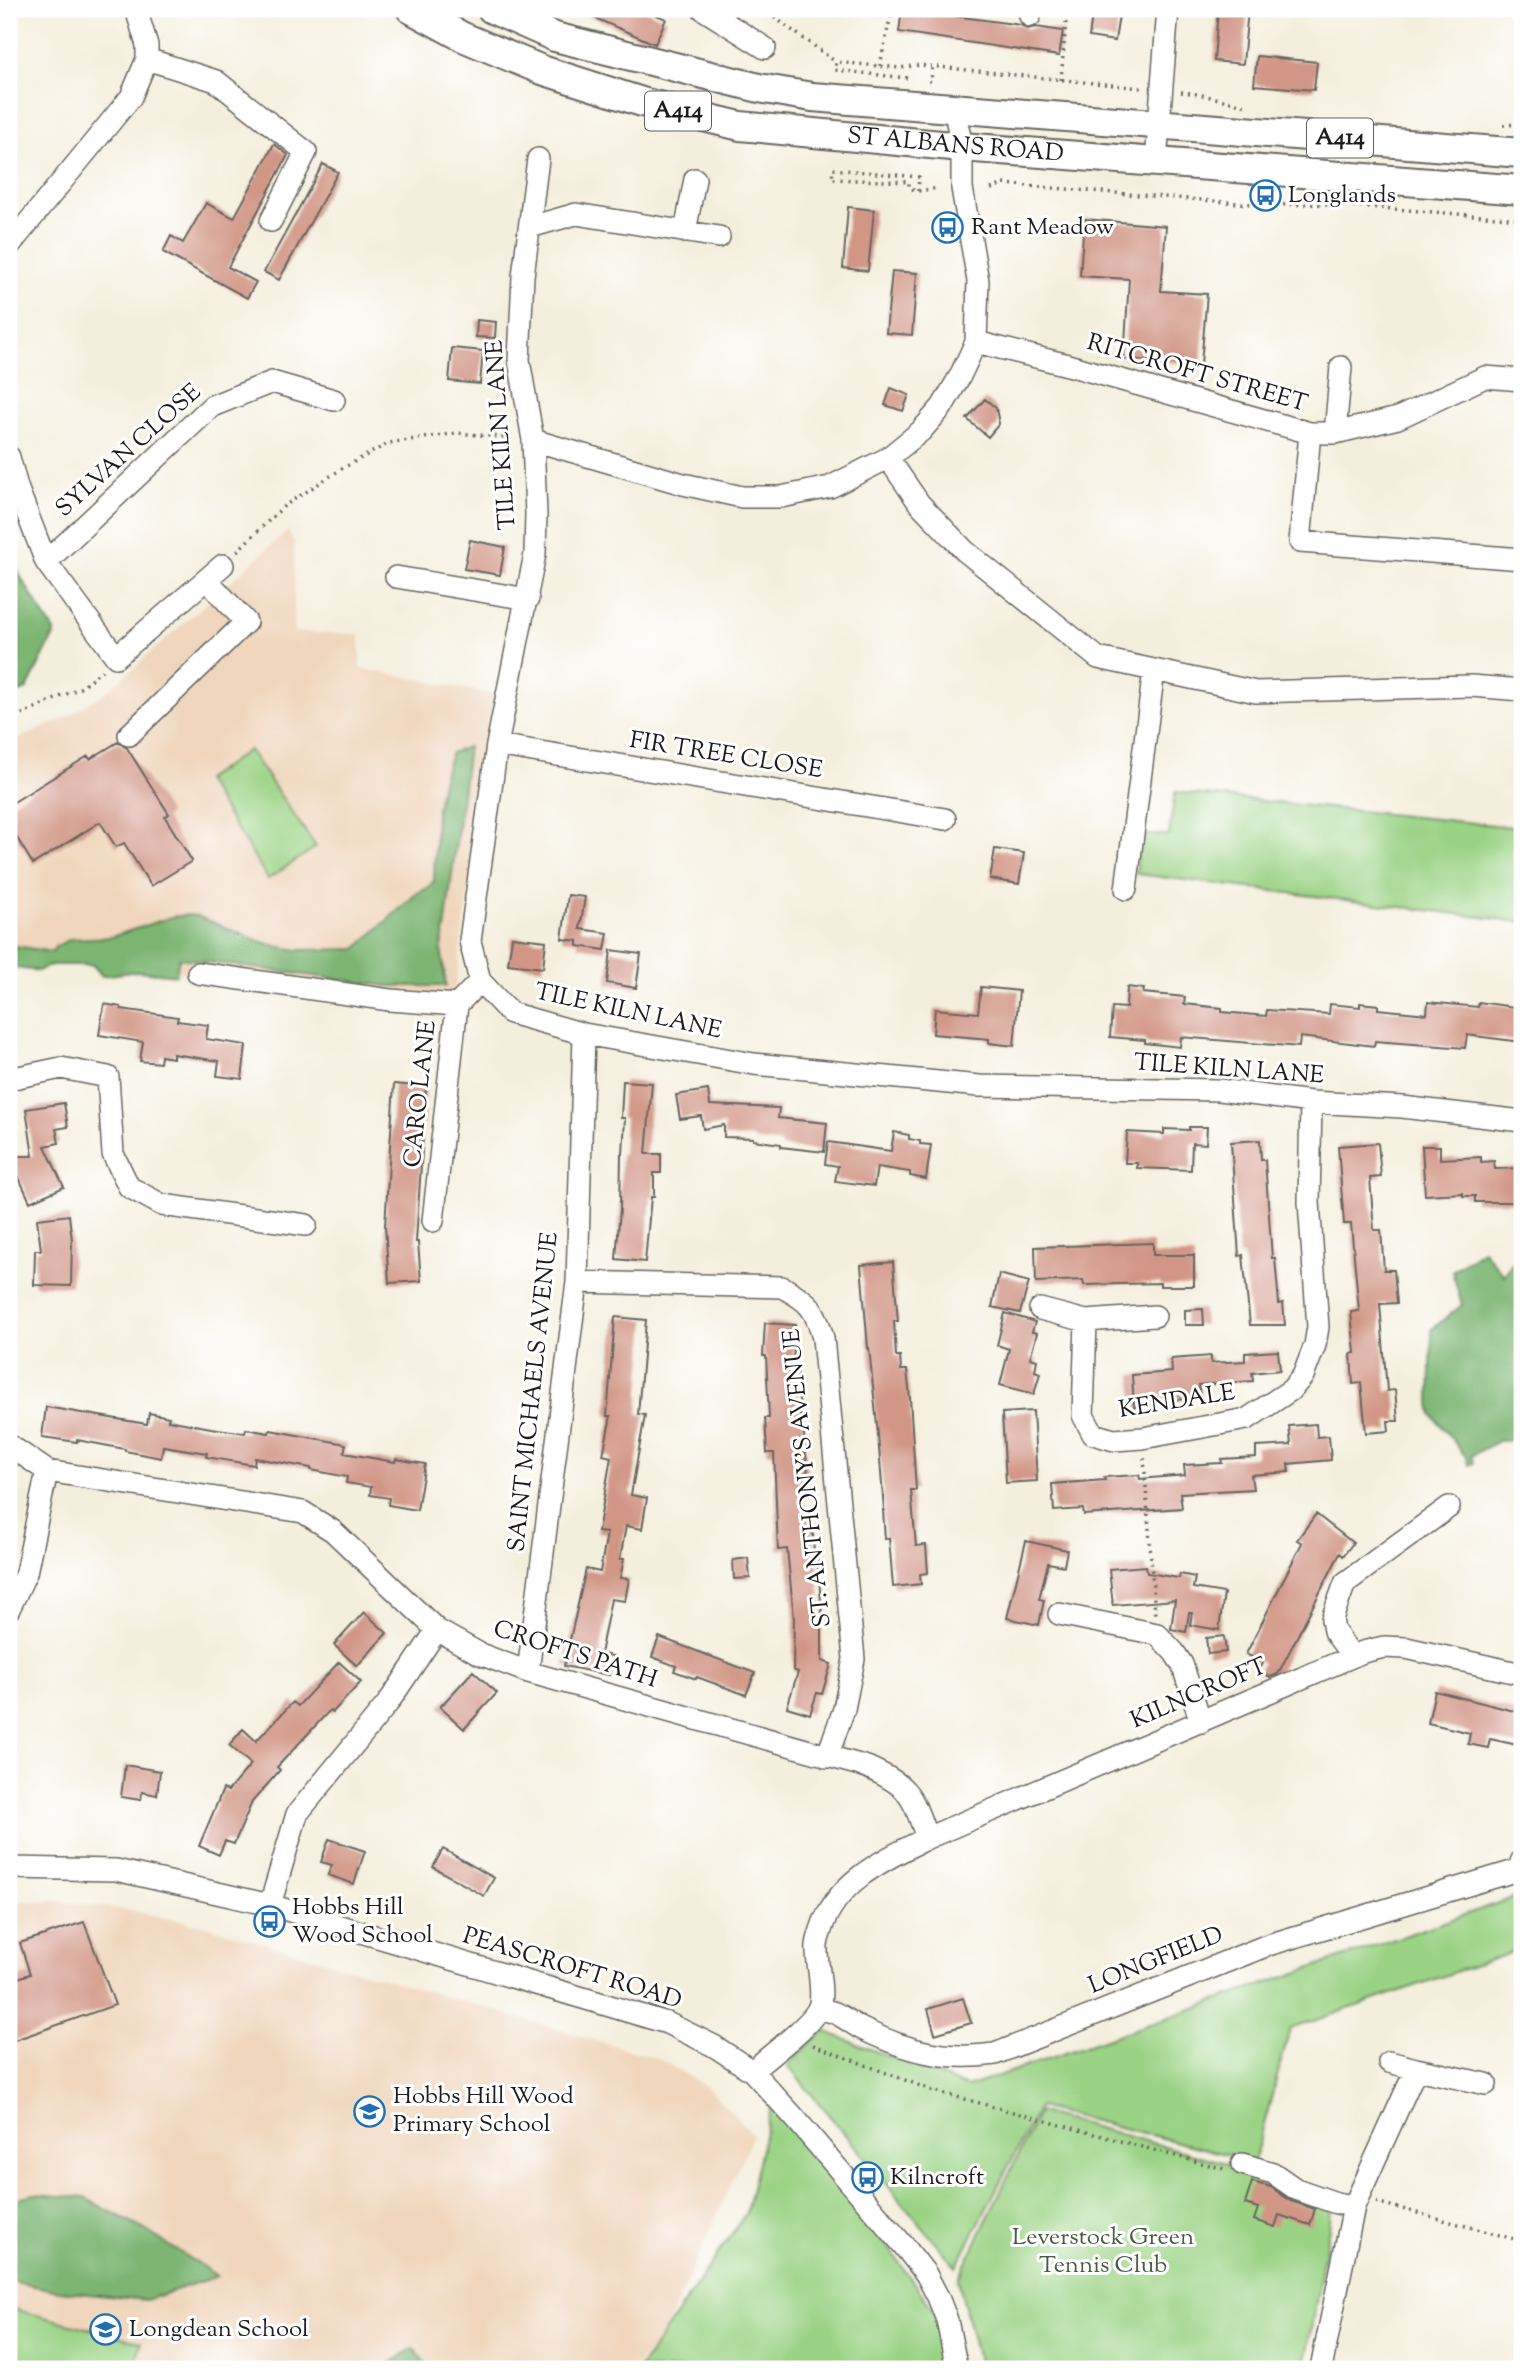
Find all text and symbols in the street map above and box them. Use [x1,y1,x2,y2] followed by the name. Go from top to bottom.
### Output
[645,92,711,130] road number: A414
[846,119,1065,172] street label: ST ALBANS ROAD
[1307,119,1373,158] road number: A414
[1248,179,1282,213] bus stop icon: Longlands
[1288,179,1396,213] place label: Longlands
[931,211,965,245] bus stop icon: Rant Meadow
[971,211,1114,245] place label: Rant Meadow
[1083,326,1311,422] street label: RITCROFT STREET
[478,338,526,531] street label: TILE KILN LANE
[49,376,210,526] street label: SYLVAN CLOSE
[627,724,825,788] street label: FIR TREE CLOSE
[531,976,725,1049] street label: TILE KILN LANE
[396,1018,446,1169] street label: CARO LANE
[1133,1046,1326,1094] street label: TILE KILN LANE
[500,1230,568,1554] street label: SAINT MICHAELS AVENUE
[775,1327,841,1629] street label: ST. ANTHONY'S AVENUE
[1116,1376,1238,1428] street label: KENDALE
[489,1612,661,1698] street label: CROFTS PATH
[1125,1650,1273,1738] street label: KILNCROFT
[292,1891,433,1953] place label: Hobbs Hill Wood School
[252,1905,286,1939] bus stop icon: Hobbs Hill Wood School
[458,1919,686,2019] street label: PEASCROFT ROAD
[1084,1919,1228,2003] street label: LONGFIELD
[393,2080,574,2142] place label: Hobbs Hill Wood Primary School
[353,2094,387,2128] school or university icon: Hobbs Hill Wood Primary School
[850,2161,884,2195] bus stop icon: Kilncroft
[890,2161,984,2195] place label: Kilncroft
[1012,2221,1194,2283] park label: Leverstock Green Tennis Club
[89,2313,123,2347] school or university icon: Longdean School
[129,2313,309,2347] place label: Longdean School

